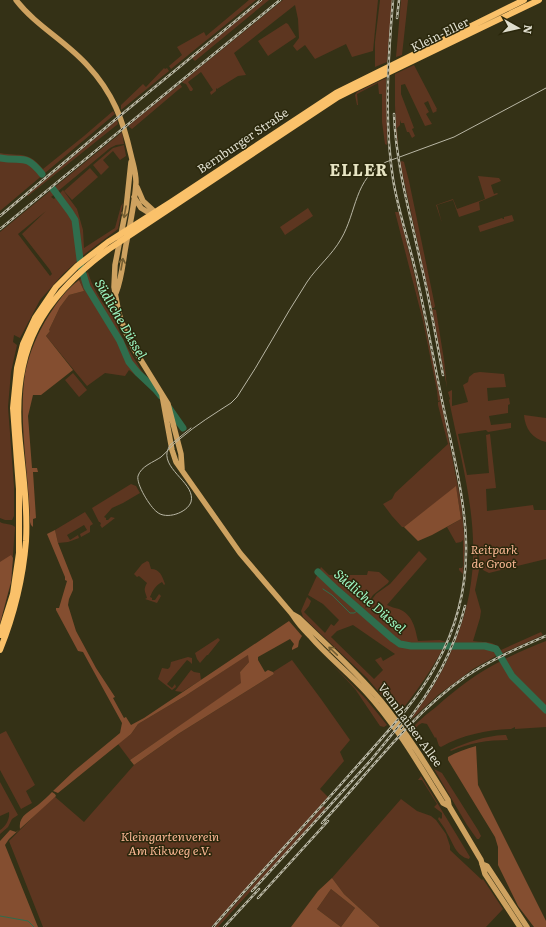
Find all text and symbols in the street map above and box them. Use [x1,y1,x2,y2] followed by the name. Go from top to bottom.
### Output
[498,8,538,48] north arrow
[407,12,472,56] street label: Klein-Eller
[520,24,537,35] text: N
[193,103,292,177] street label: Bernburger Straße
[330,157,388,181] district label: ELLER
[121,205,129,218] one-way arrow
[118,258,126,271] one-way arrow
[91,275,152,363] water label: Südliche Düssel
[471,540,518,572] park label: Reitpark de Groot
[330,564,411,637] water label: Südliche Düssel
[328,646,338,656] one-way arrow
[374,679,448,770] street label: Vennhauser Allee
[121,827,219,859] park label: Kleingartenverein Am Kikweg e.V.

